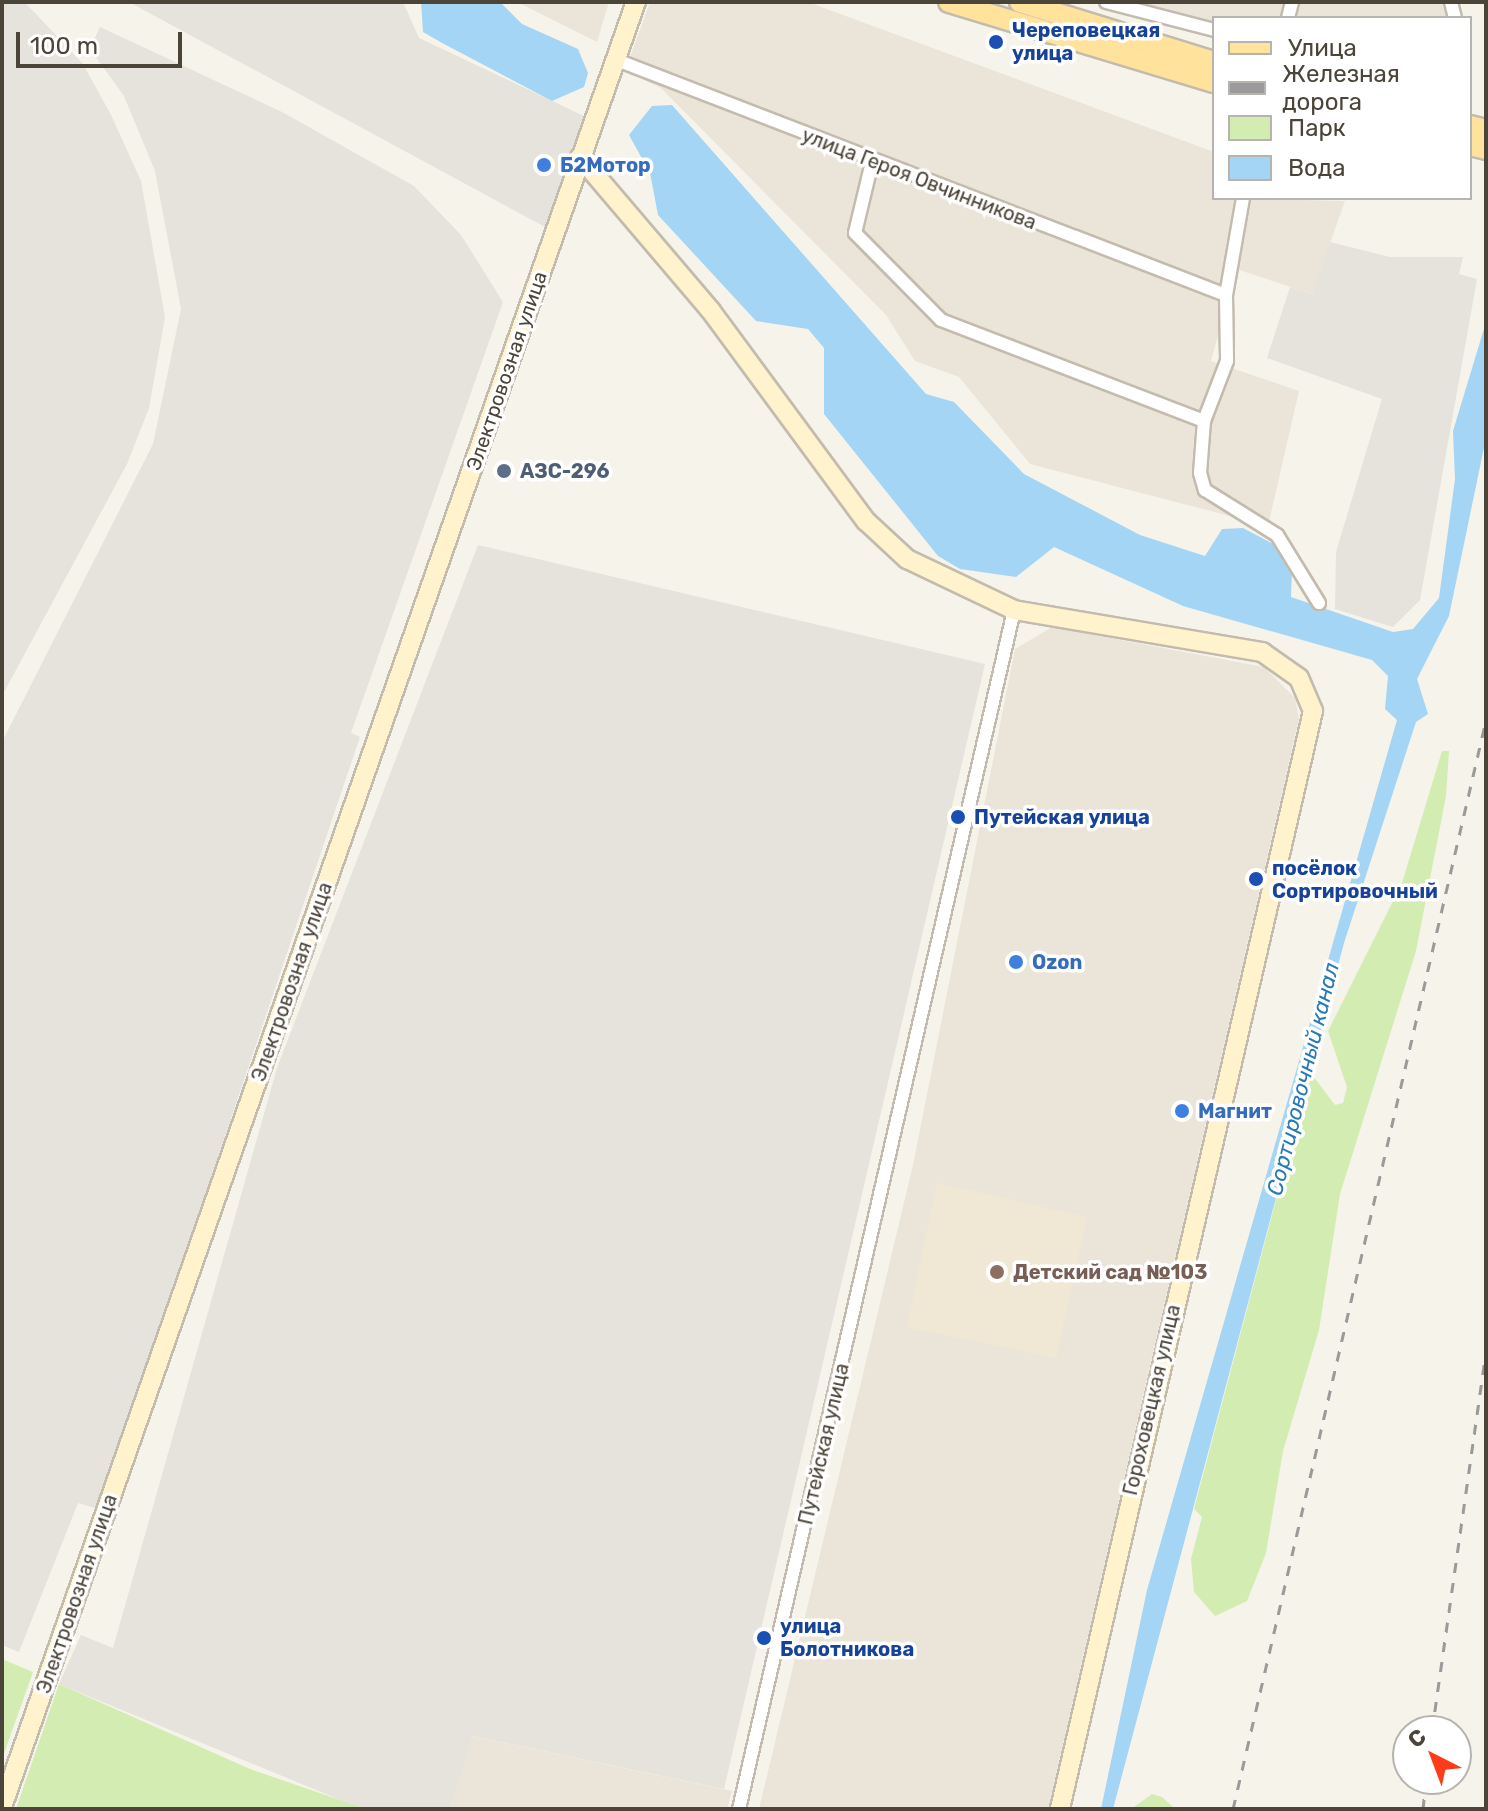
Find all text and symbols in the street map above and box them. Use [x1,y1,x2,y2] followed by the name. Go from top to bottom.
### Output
[20,16,186,66] scale bar
[1212,16,1472,200] legend
[1012,18,1160,65] place label: Череповецкая улица
[30,32,98,60] text: 100 m
[987,33,1005,51] marker: Череповецкая улица
[1288,34,1357,62] text: Улица
[1282,60,1400,116] text: Железная дорога
[1288,114,1346,142] text: Парк
[798,123,1040,235] street label: улица Героя Овчинникова
[560,153,651,177] place label: Б2Мотор
[1288,154,1345,182] text: Вода
[535,156,553,174] marker: Б2Мотор
[462,268,552,474] street label: Электровозная улица
[520,459,610,483] place label: АЗС-296
[495,462,513,480] marker: АЗС-296
[974,805,1150,829] place label: Путейская улица
[949,808,967,826] marker: Путейская улица
[1272,856,1438,903] place label: посёлок Сортировочный
[1247,870,1265,888] marker: посёлок Сортировочный
[247,879,337,1085] street label: Электровозная улица
[1032,950,1082,974] place label: Ozon
[1007,953,1025,971] marker: Ozon
[1261,960,1345,1198] water label: Сортировочный канал
[1198,1099,1272,1123] place label: Магнит
[1173,1102,1191,1120] marker: Магнит
[1013,1260,1207,1284] place label: Детский сад №103
[988,1263,1006,1281] marker: Детский сад №103
[1118,1302,1186,1498] street label: Гороховецкая улица
[794,1361,854,1527] street label: Путейская улица
[32,1491,122,1697] street label: Электровозная улица
[780,1614,914,1661] place label: улица Болотникова
[755,1629,773,1647] marker: улица Болотникова
[1392,1715,1472,1795] north arrow
[1402,1723,1432,1753] text: С

